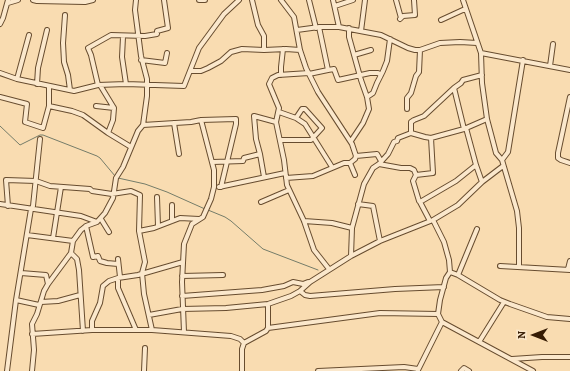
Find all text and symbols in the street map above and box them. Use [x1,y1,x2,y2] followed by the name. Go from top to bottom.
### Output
[514,315,554,355] north arrow
[514,331,529,339] text: N

